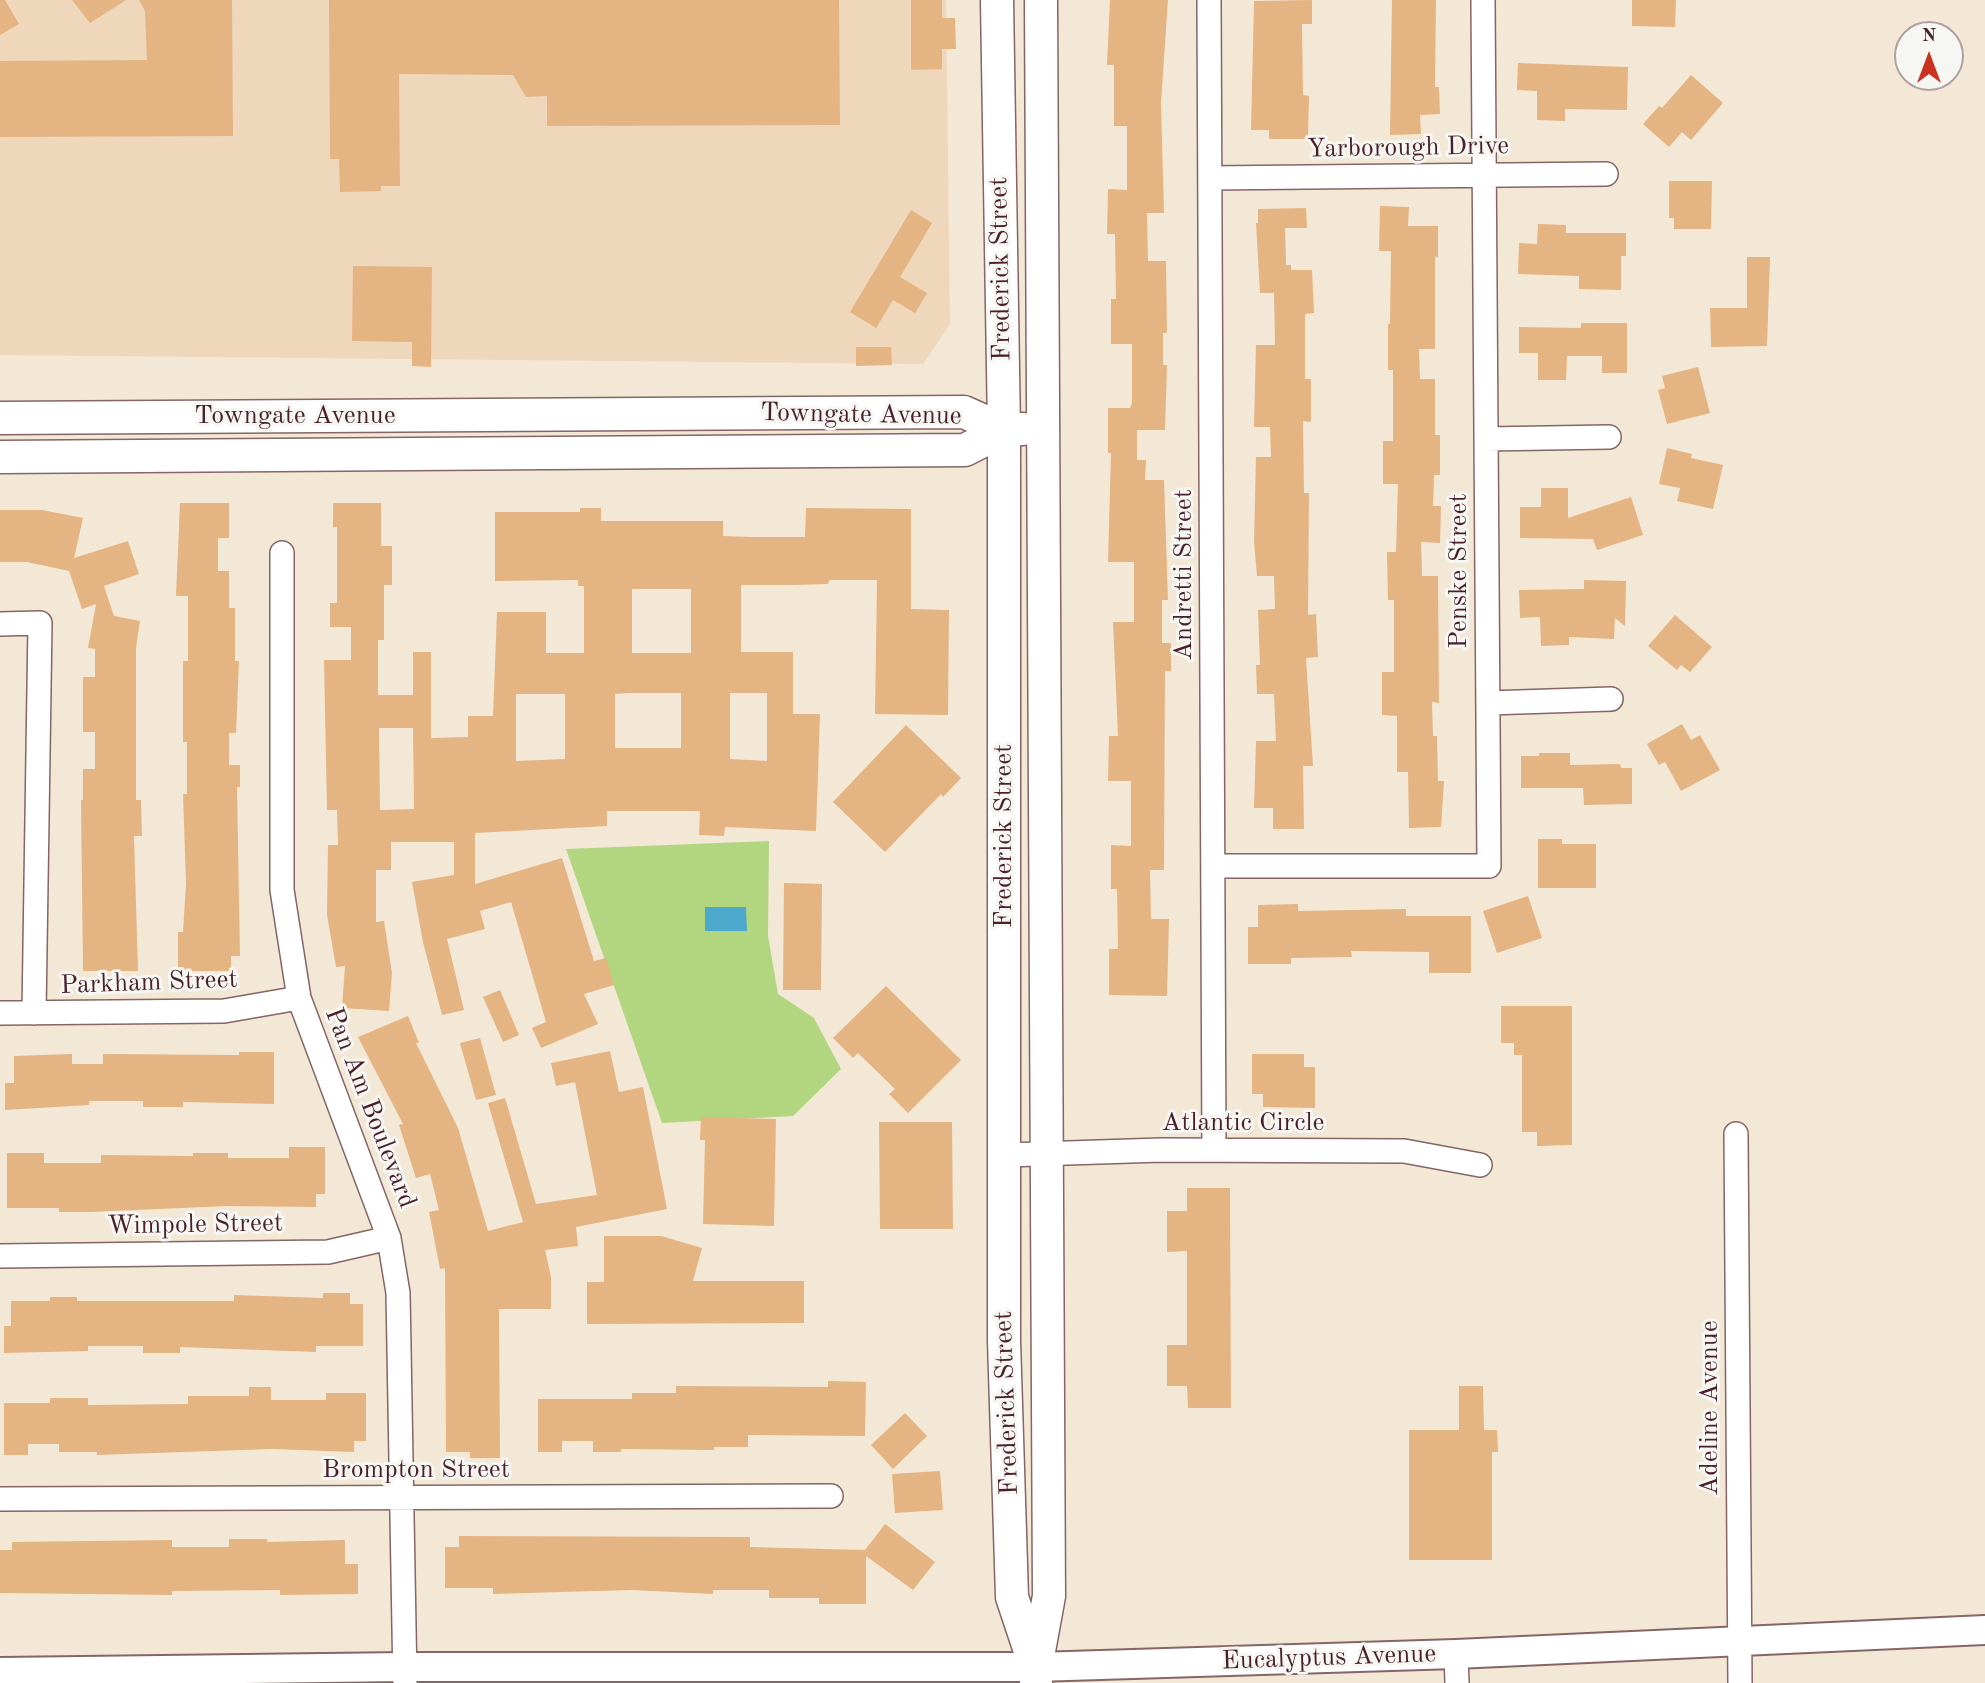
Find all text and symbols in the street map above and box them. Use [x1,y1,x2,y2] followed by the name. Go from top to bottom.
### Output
[1894,21,1964,91] north arrow
[1922,27,1936,46] text: N
[1307,131,1509,165] street label: Yarborough Drive
[984,177,1018,361] street label: Frederick Street
[760,398,962,432] street label: Towngate Avenue
[194,400,396,432] street label: Towngate Avenue
[1168,489,1200,661] street label: Andretti Street
[1443,493,1475,649] street label: Penske Street
[988,744,1020,928] street label: Frederick Street
[60,964,238,1002] street label: Parkham Street
[317,1003,423,1213] street label: Pan Am Boulevard
[1161,1107,1325,1139] street label: Atlantic Circle
[107,1208,283,1242] street label: Wimpole Street
[988,1310,1026,1496] street label: Frederick Street
[1694,1320,1726,1496] street label: Adeline Avenue
[322,1454,510,1486] street label: Brompton Street
[1221,1639,1437,1677] street label: Eucalyptus Avenue

